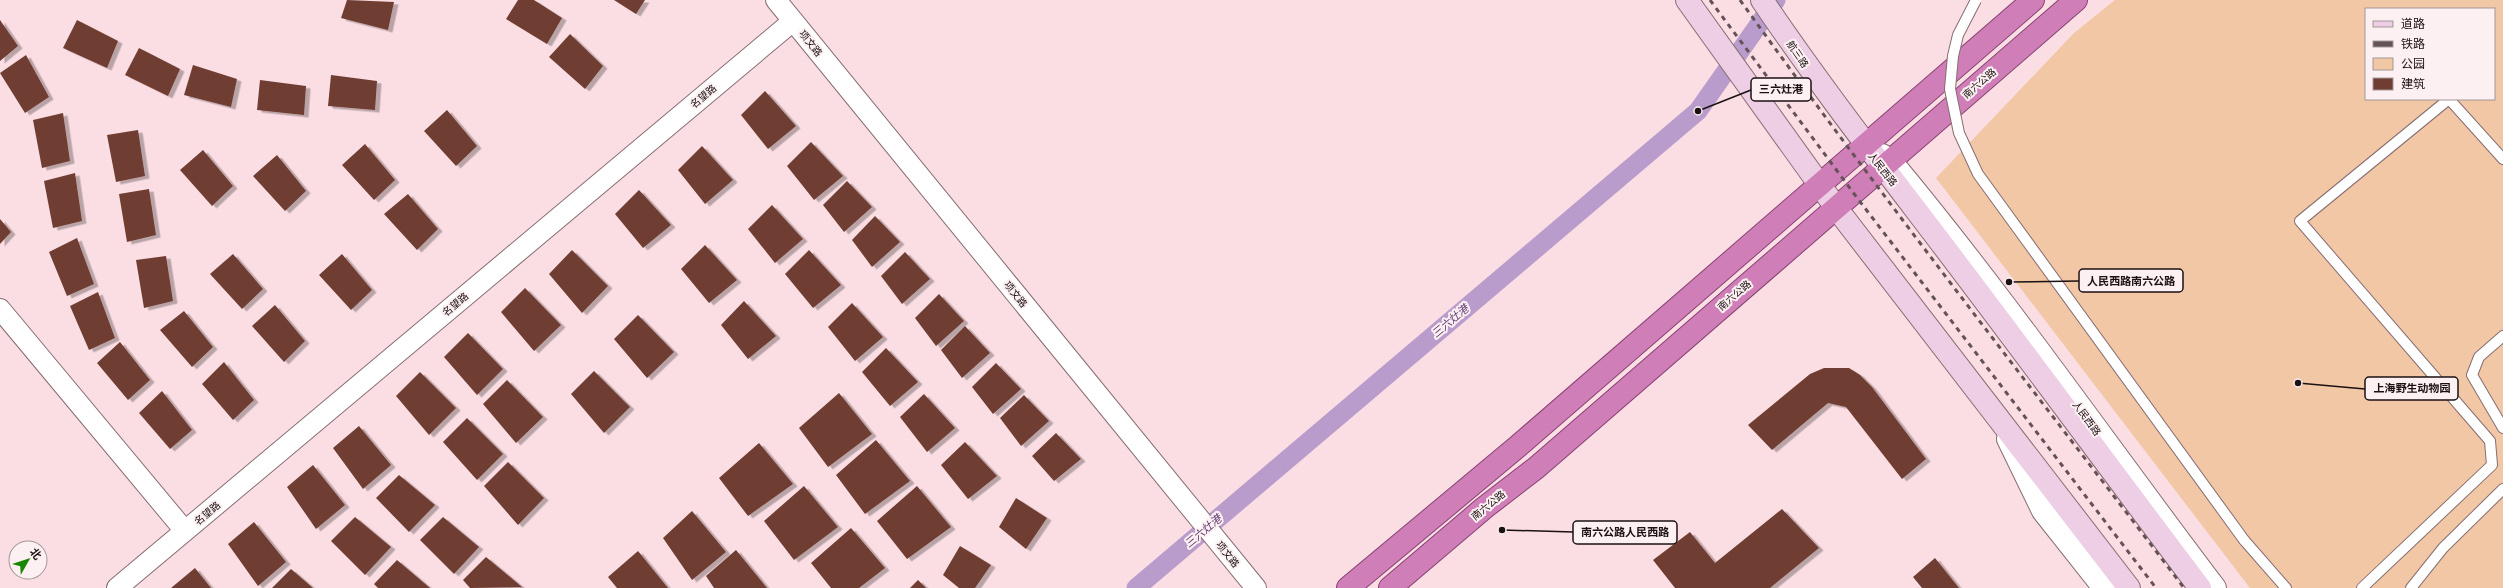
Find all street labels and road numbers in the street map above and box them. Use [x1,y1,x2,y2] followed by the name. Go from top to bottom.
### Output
[797,28,824,58] street label: 项文路
[1785,39,1811,70] street label: 航三路
[1961,66,1998,101] street label: 南六公路
[688,83,718,110] street label: 名望路
[1866,150,1899,188] street label: 人民西路
[1716,278,1753,313] street label: 南六公路
[1002,279,1029,309] street label: 项文路
[440,291,470,318] street label: 名望路
[2070,399,2103,438] street label: 人民西路
[1469,489,1507,522] street label: 南六公路
[192,500,222,527] street label: 名望路
[1214,539,1241,569] street label: 项文路

